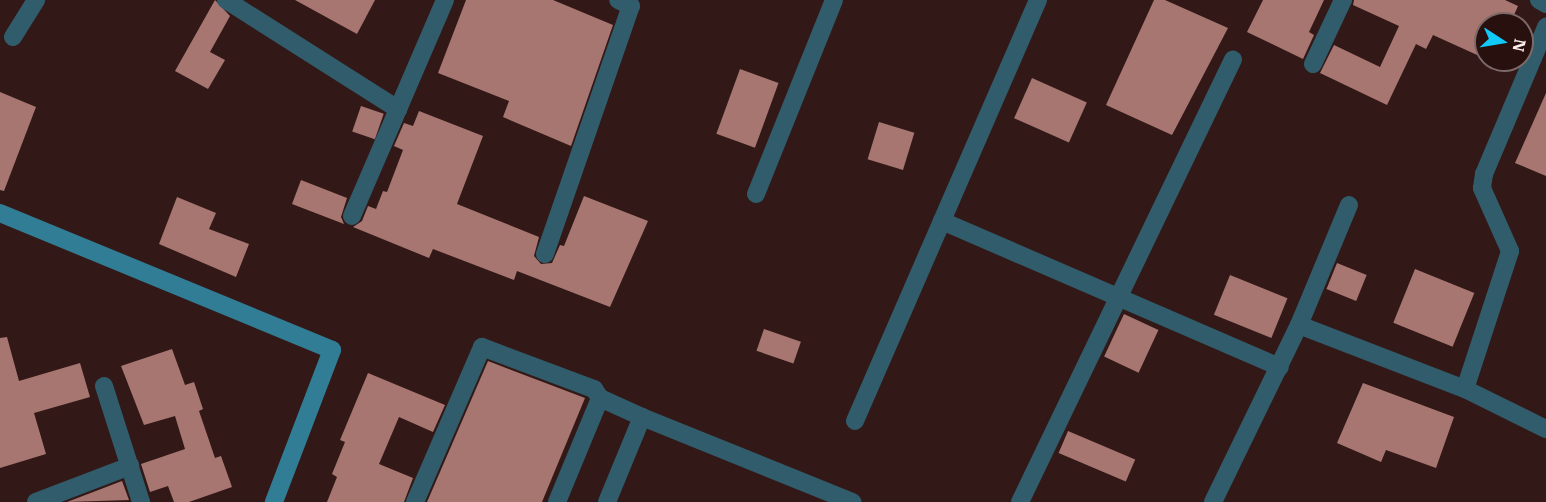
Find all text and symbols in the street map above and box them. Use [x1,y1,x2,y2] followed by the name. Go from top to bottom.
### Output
[1474,12,1534,72] north arrow
[1509,37,1531,54] text: N

